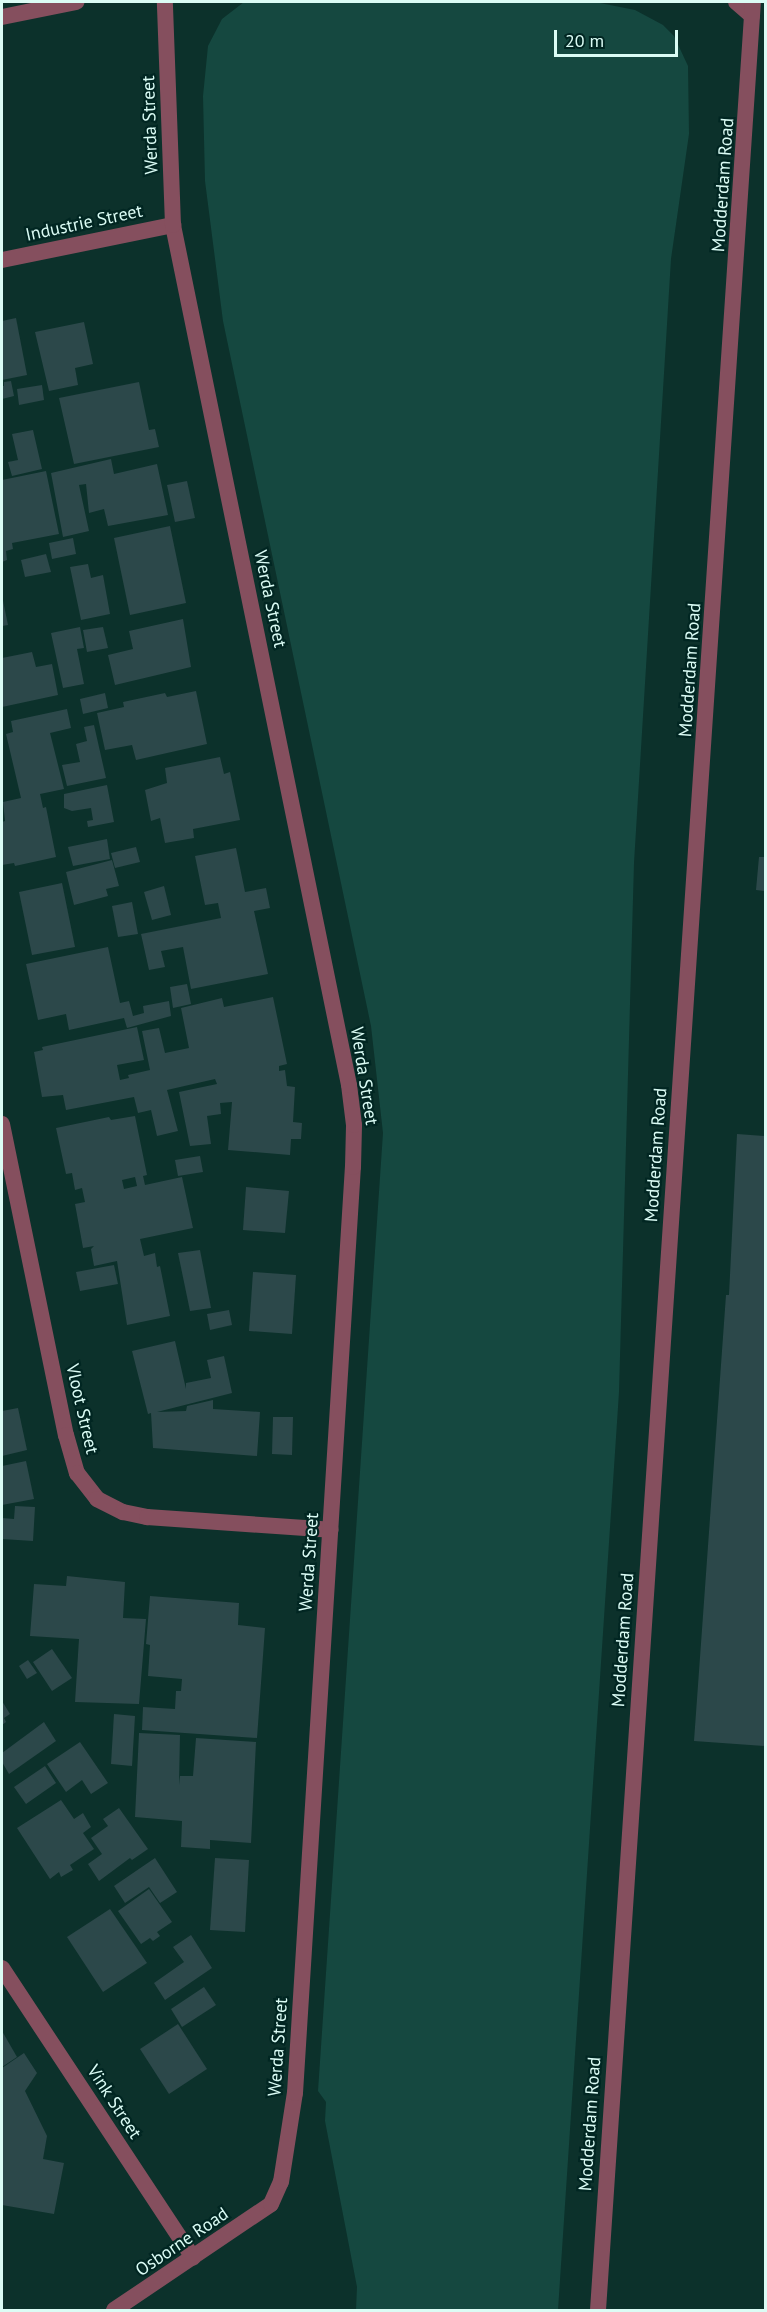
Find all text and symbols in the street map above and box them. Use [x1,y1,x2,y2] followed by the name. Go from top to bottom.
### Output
[557,18,682,56] scale bar
[565,29,604,52] text: 20 m
[137,75,163,175] street label: Werda Street
[708,117,738,253] street label: Modderdam Road
[24,200,144,246] street label: Industrie Street
[249,548,291,650] street label: Werda Street
[675,602,705,738] street label: Modderdam Road
[346,1026,382,1126] street label: Werda Street
[641,1087,671,1223] street label: Modderdam Road
[61,1362,103,1456] street label: Vloot Street
[295,1512,323,1612] street label: Werda Street
[608,1572,638,1708] street label: Modderdam Road
[264,1997,292,2097] street label: Werda Street
[575,2056,605,2192] street label: Modderdam Road
[82,2061,146,2143] street label: Vink Street
[131,2203,233,2281] street label: Osborne Road

